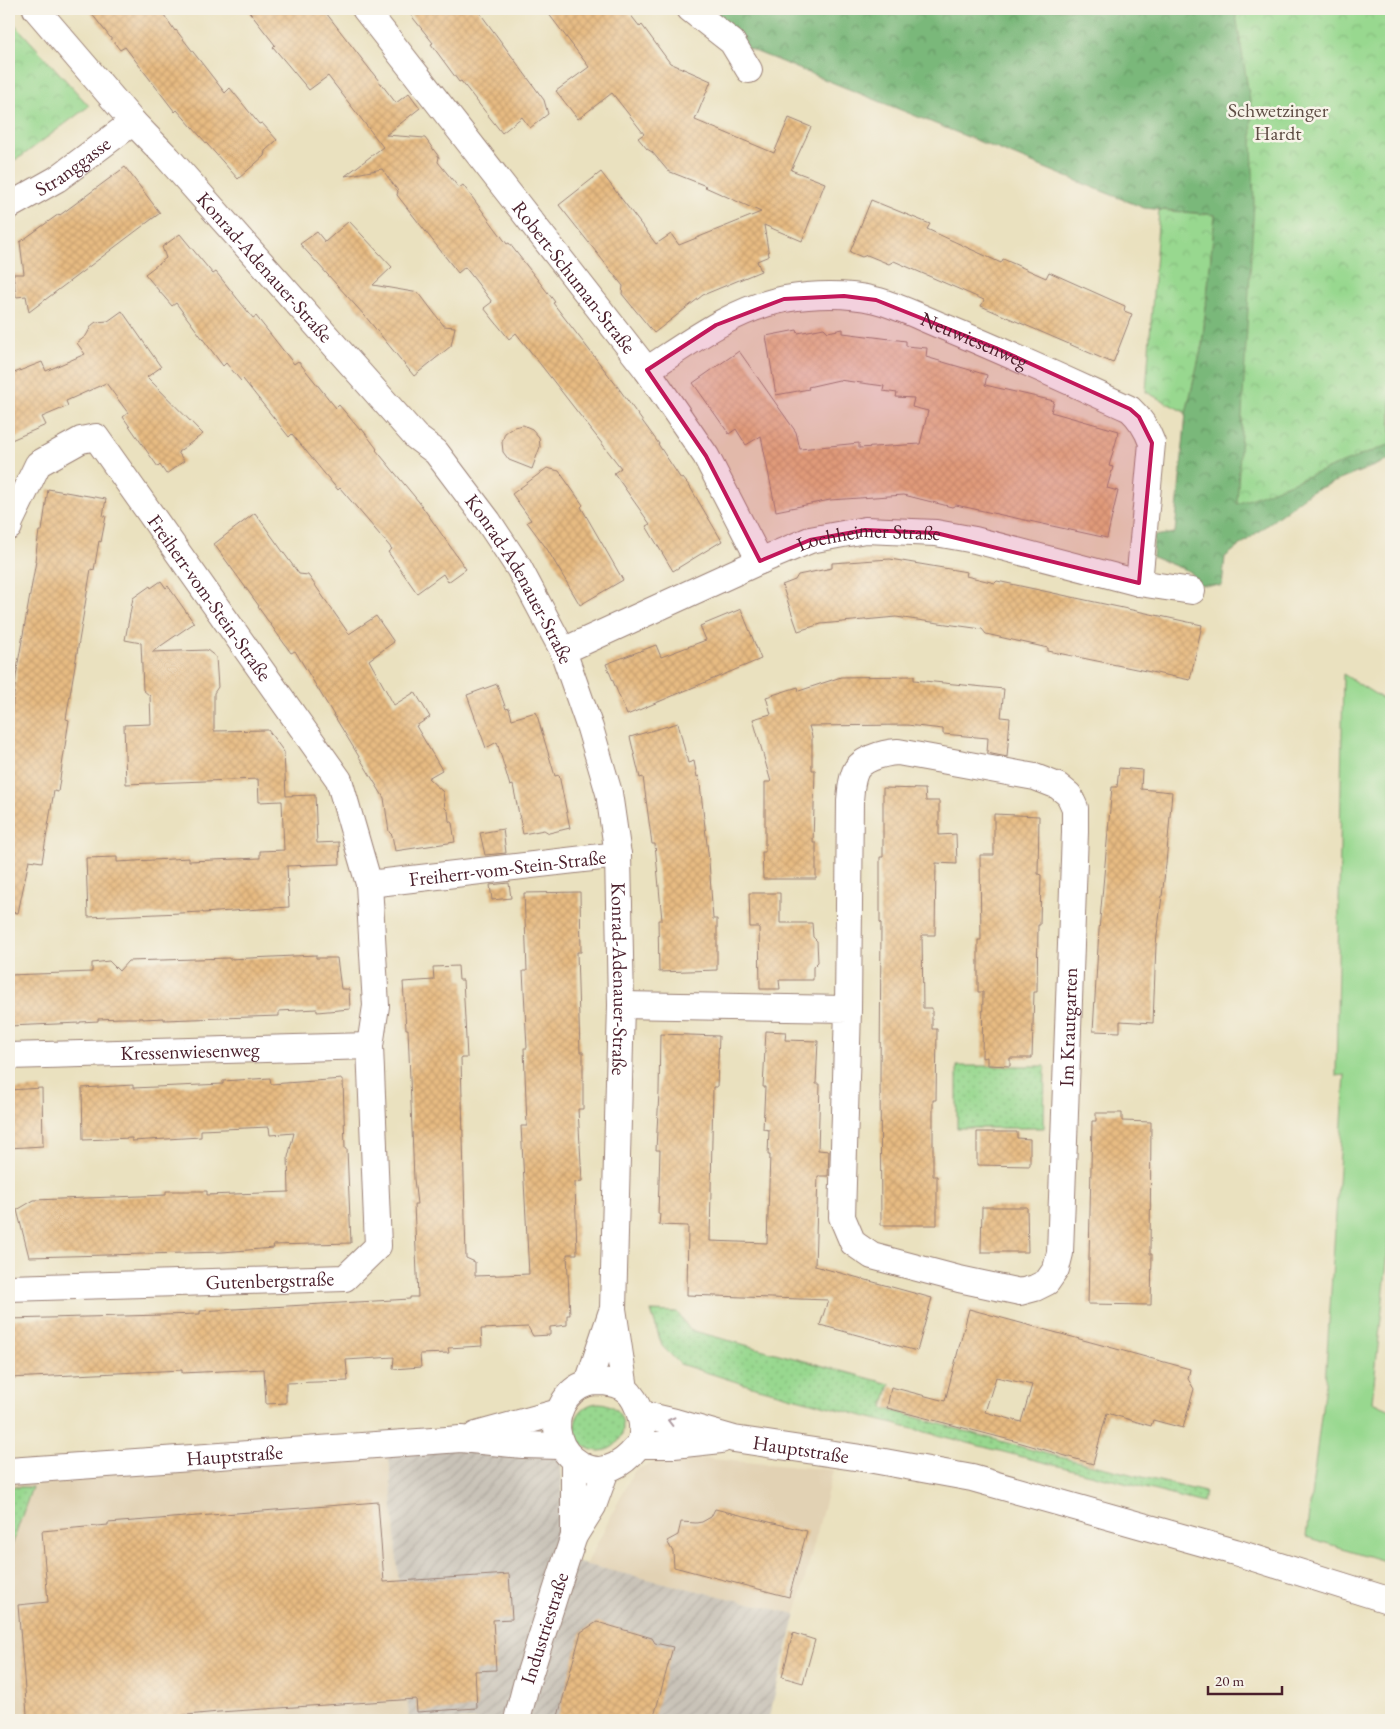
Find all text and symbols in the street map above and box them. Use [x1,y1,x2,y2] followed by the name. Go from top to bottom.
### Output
[1228,97,1329,146] park label: Schwetzinger Hardt
[30,130,116,202] street label: Stranggasse
[191,186,339,348] street label: Konrad-Adenauer-Straße
[507,195,642,359] street label: Robert-Schuman-Straße
[917,305,1033,374] street label: Neuwiesenweg
[459,489,580,667] street label: Konrad-Adenauer-Straße
[142,509,278,686] street label: Freiherr-vom-Stein-Straße
[793,517,943,557] street label: Lochheimer Straße
[407,843,608,892] street label: Freiherr-vom-Stein-Straße
[606,882,634,1076] street label: Konrad-Adenauer-Straße
[1053,966,1083,1087] street label: Im Krautgarten
[120,1036,260,1066] street label: Kressenwiesenweg
[205,1265,335,1295] street label: Gutenbergstraße
[666,1416,675,1427] one-way arrow
[751,1429,851,1469] street label: Hauptstraße
[185,1439,284,1471] street label: Hauptstraße
[514,1569,574,1687] street label: Industriestraße
[1208,1664,1281,1696] scale bar
[1215,1671,1244,1690] text: 20 m

